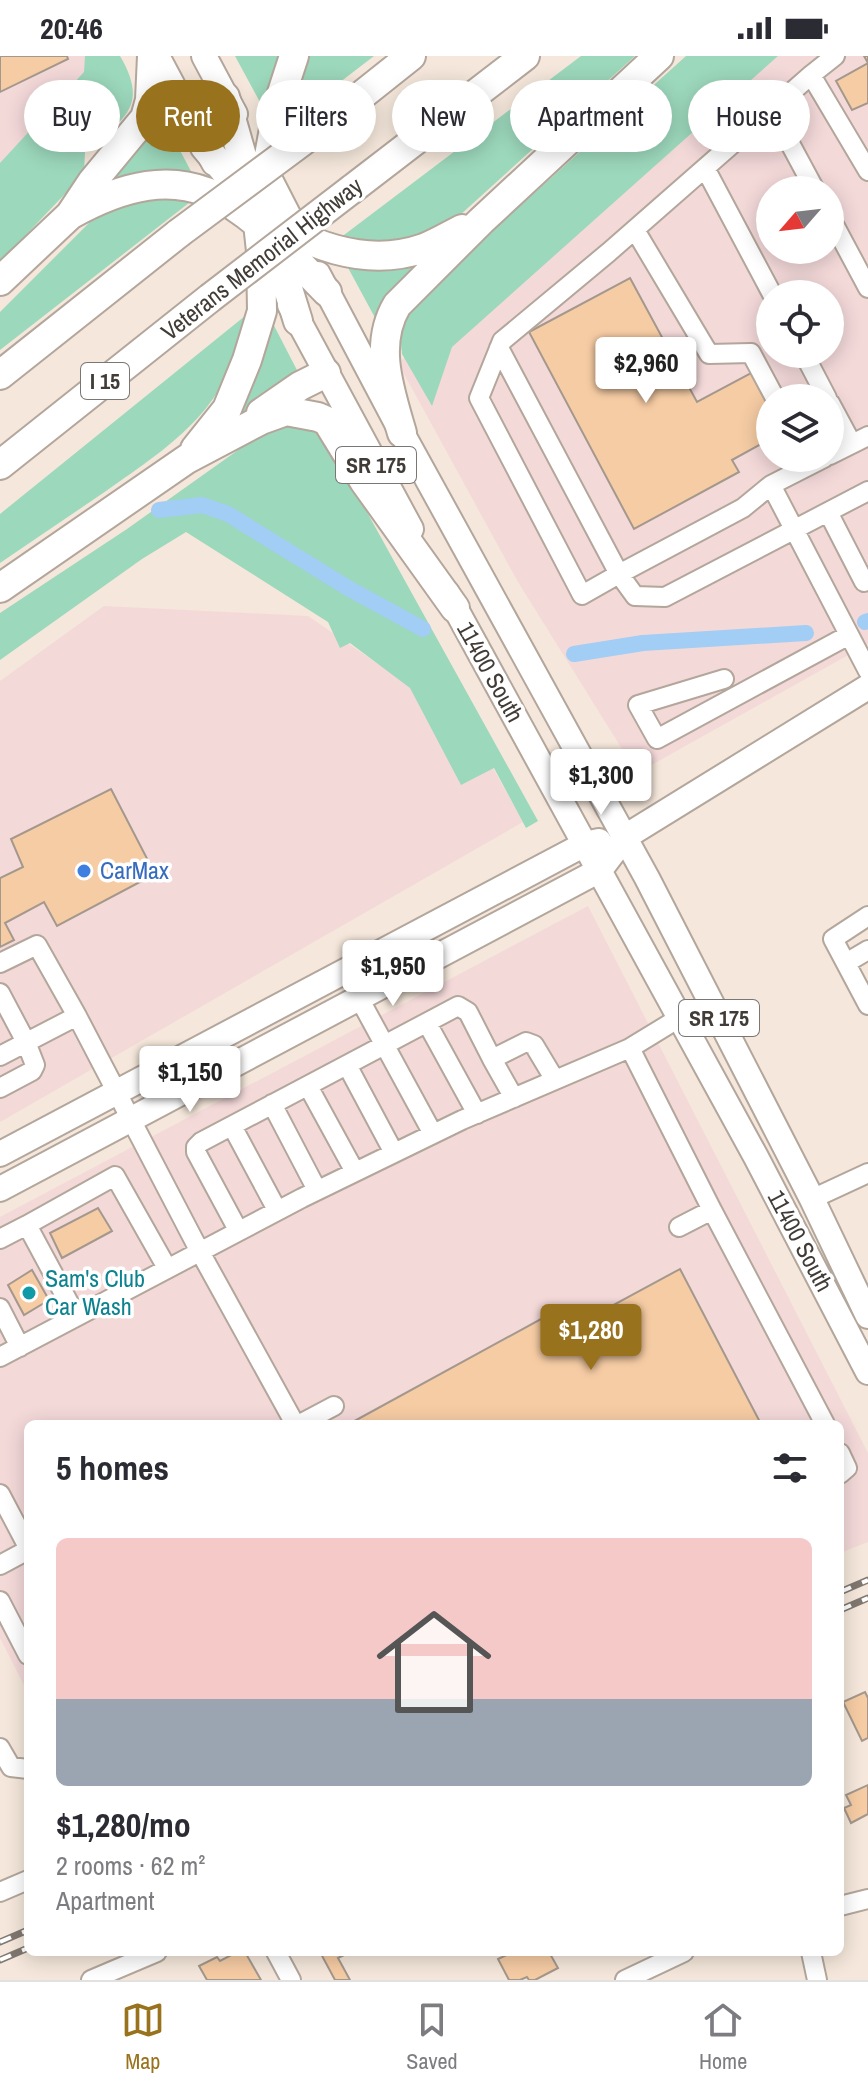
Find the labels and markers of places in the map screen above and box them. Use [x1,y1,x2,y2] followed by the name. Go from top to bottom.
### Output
[581,337,711,405] pin: $2,960
[536,749,666,817] pin: $1,300
[100,854,169,886] place label: CarMax
[75,862,93,880] marker: CarMax
[328,940,458,1008] pin: $1,950
[125,1046,255,1114] pin: $1,150
[45,1262,145,1322] place label: Sam's Club Car Wash
[20,1284,38,1302] marker: Sam's Club Car Wash
[526,1304,656,1372] pin: $1,280

